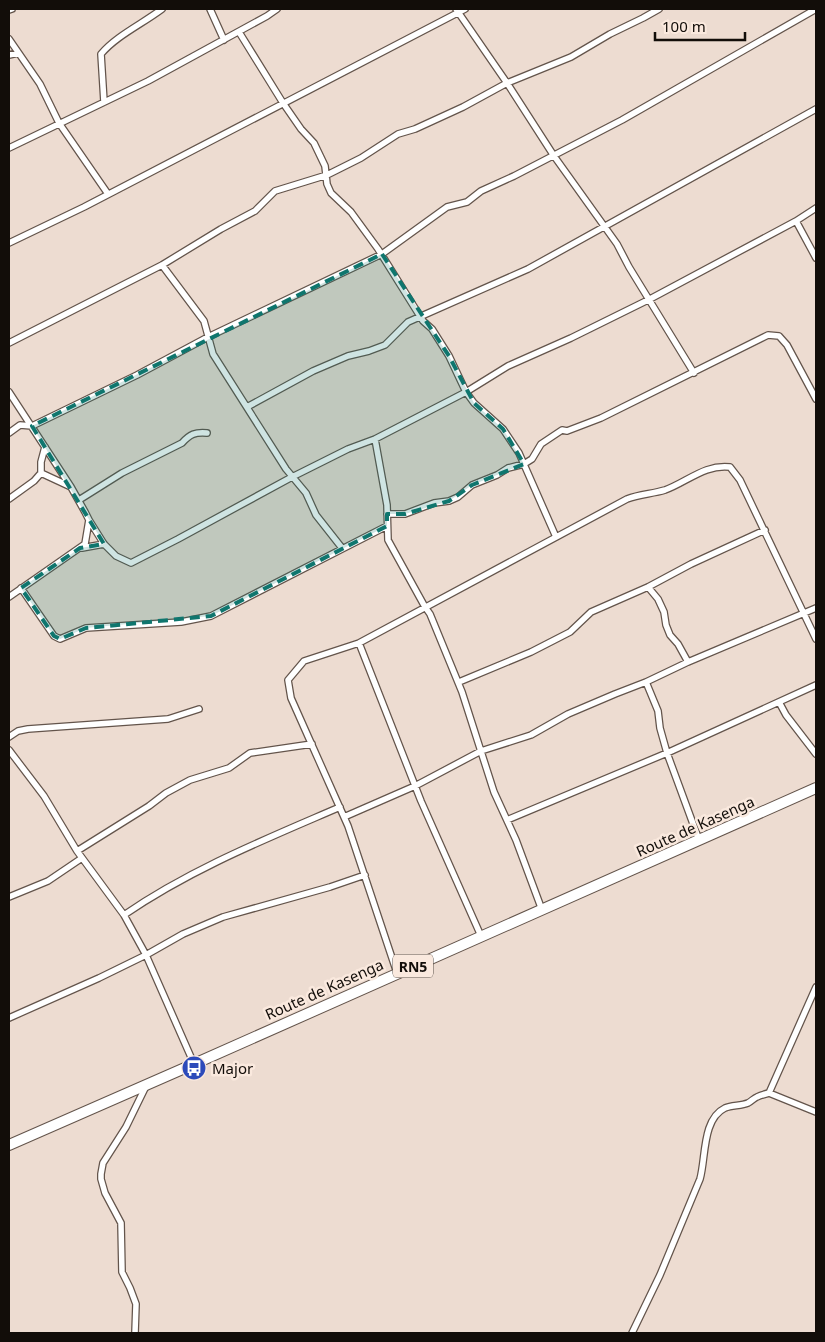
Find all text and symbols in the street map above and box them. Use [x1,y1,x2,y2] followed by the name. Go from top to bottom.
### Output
[655,10,745,42] scale bar
[662,16,706,36] text: 100 m
[633,791,757,861] street label: Route de Kasenga
[262,954,386,1024] street label: Route de Kasenga
[393,954,433,978] road number: RN5
[181,1055,207,1081] bus stop icon: Major
[212,1058,253,1078] place label: Major

